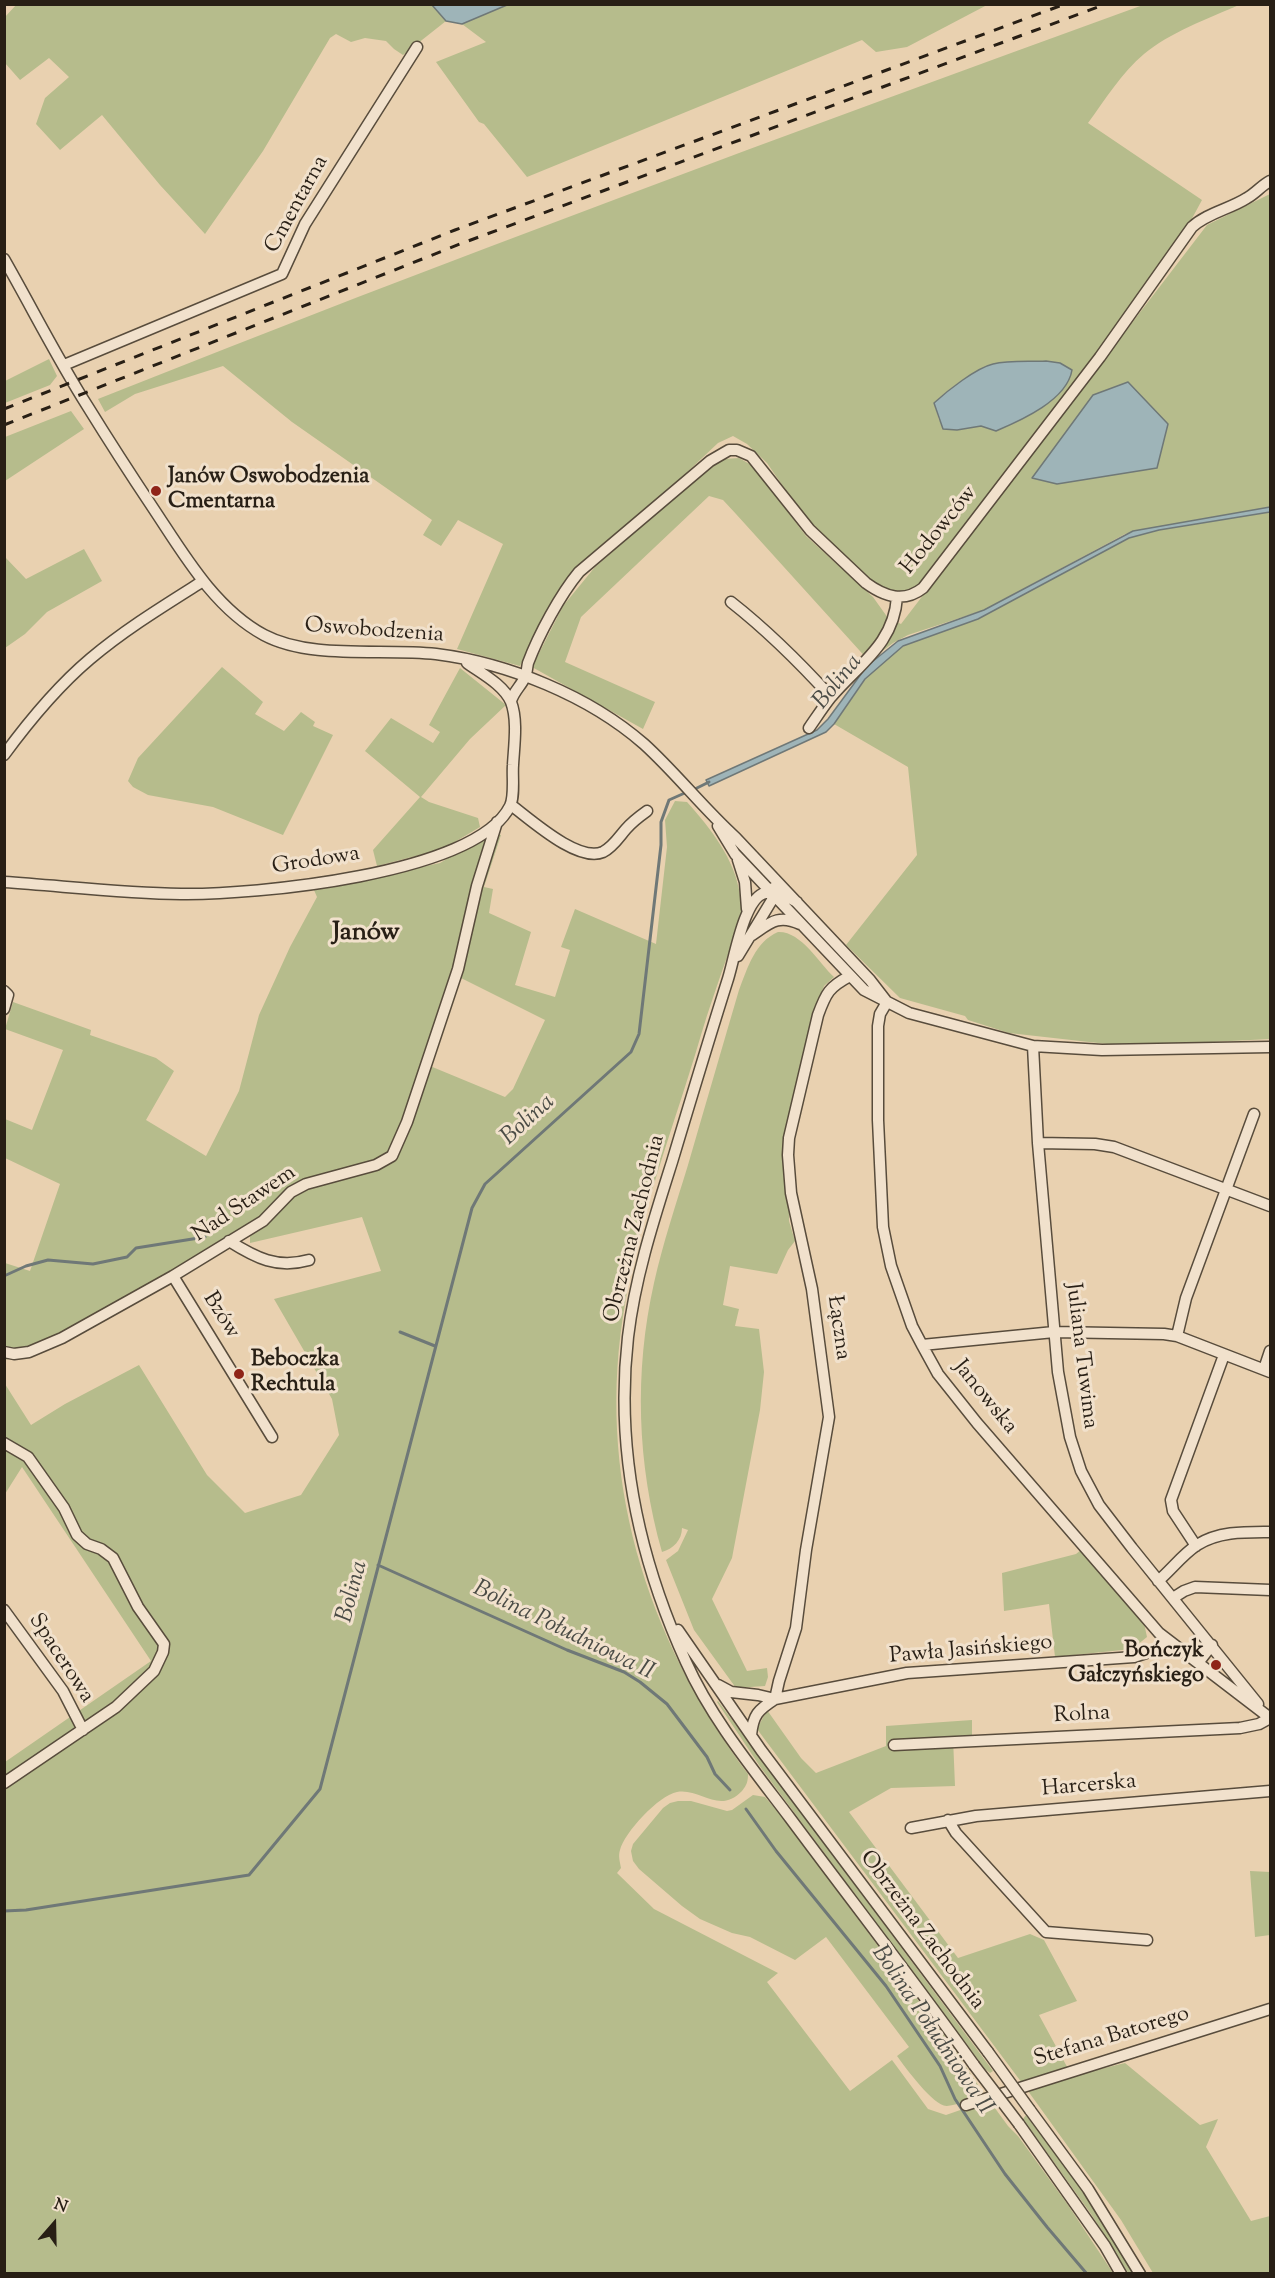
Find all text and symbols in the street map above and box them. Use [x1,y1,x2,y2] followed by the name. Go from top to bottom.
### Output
[260,152,336,258] street label: Cmentarna
[168,465,369,516] place label: Janów Oswobodzenia Cmentarna
[896,481,984,581] street label: Hodowców
[149,484,163,498] marker: Janów Oswobodzenia Cmentarna
[303,614,445,650] street label: Oswobodzenia
[808,650,870,716] water label: Bolina
[270,842,362,882] street label: Grodowa
[332,919,400,951] district label: Janów
[496,1089,562,1153] water label: Bolina
[600,1132,672,1326] street label: Obrzeżna Zachodnia
[188,1161,302,1249] street label: Nad Stawem
[1058,1282,1102,1430] street label: Juliana Tuwima
[196,1288,244,1344] street label: Bzów
[819,1294,855,1362] street label: Łączna
[251,1348,339,1400] place label: Beboczka Rechtula
[946,1356,1022,1440] street label: Janowska
[232,1367,246,1381] marker: Beboczka Rechtula
[332,1558,376,1626] water label: Bolina
[468,1576,658,1688] water label: Bolina Południowa II
[21,1609,99,1709] street label: Spacerowa
[888,1631,1054,1671] street label: Pawła Jasińskiego
[1068,1639,1204,1690] place label: Bończyk Gałczyńskiego
[1209,1658,1223,1672] marker: Bończyk Gałczyńskiego
[1053,1701,1111,1731] street label: Rolna
[1041,1770,1137,1804] street label: Harcerska
[853,1846,989,2016] street label: Obrzeżna Zachodnia
[864,1941,998,2121] water label: Bolina Południowa II
[1031,2002,1193,2074] street label: Stefana Batorego
[24,2194,84,2254] north arrow
[50,2194,70,2220] text: N

